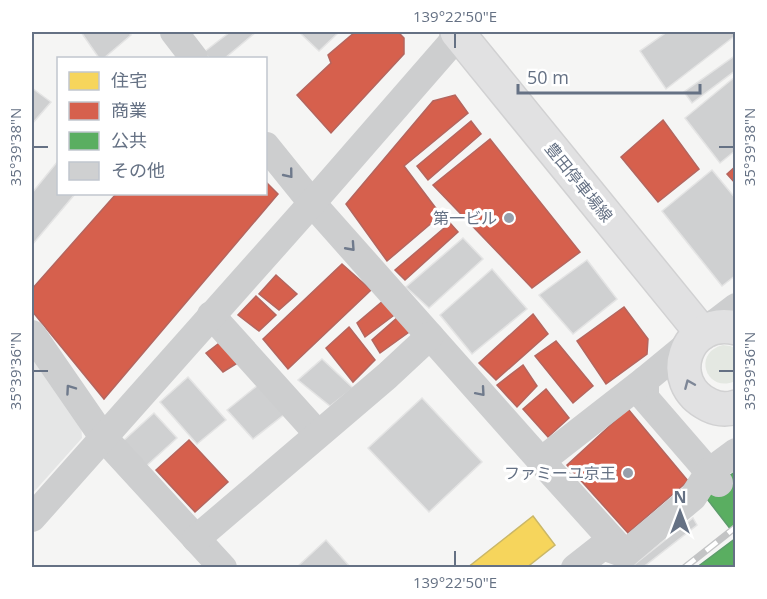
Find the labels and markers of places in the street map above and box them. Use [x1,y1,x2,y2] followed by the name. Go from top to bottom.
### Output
[433,207,497,229] place label: 第一ビル
[502,211,516,225] marker: 第一ビル
[504,462,616,484] place label: ファミーユ京王
[621,466,635,480] marker: ファミーユ京王

